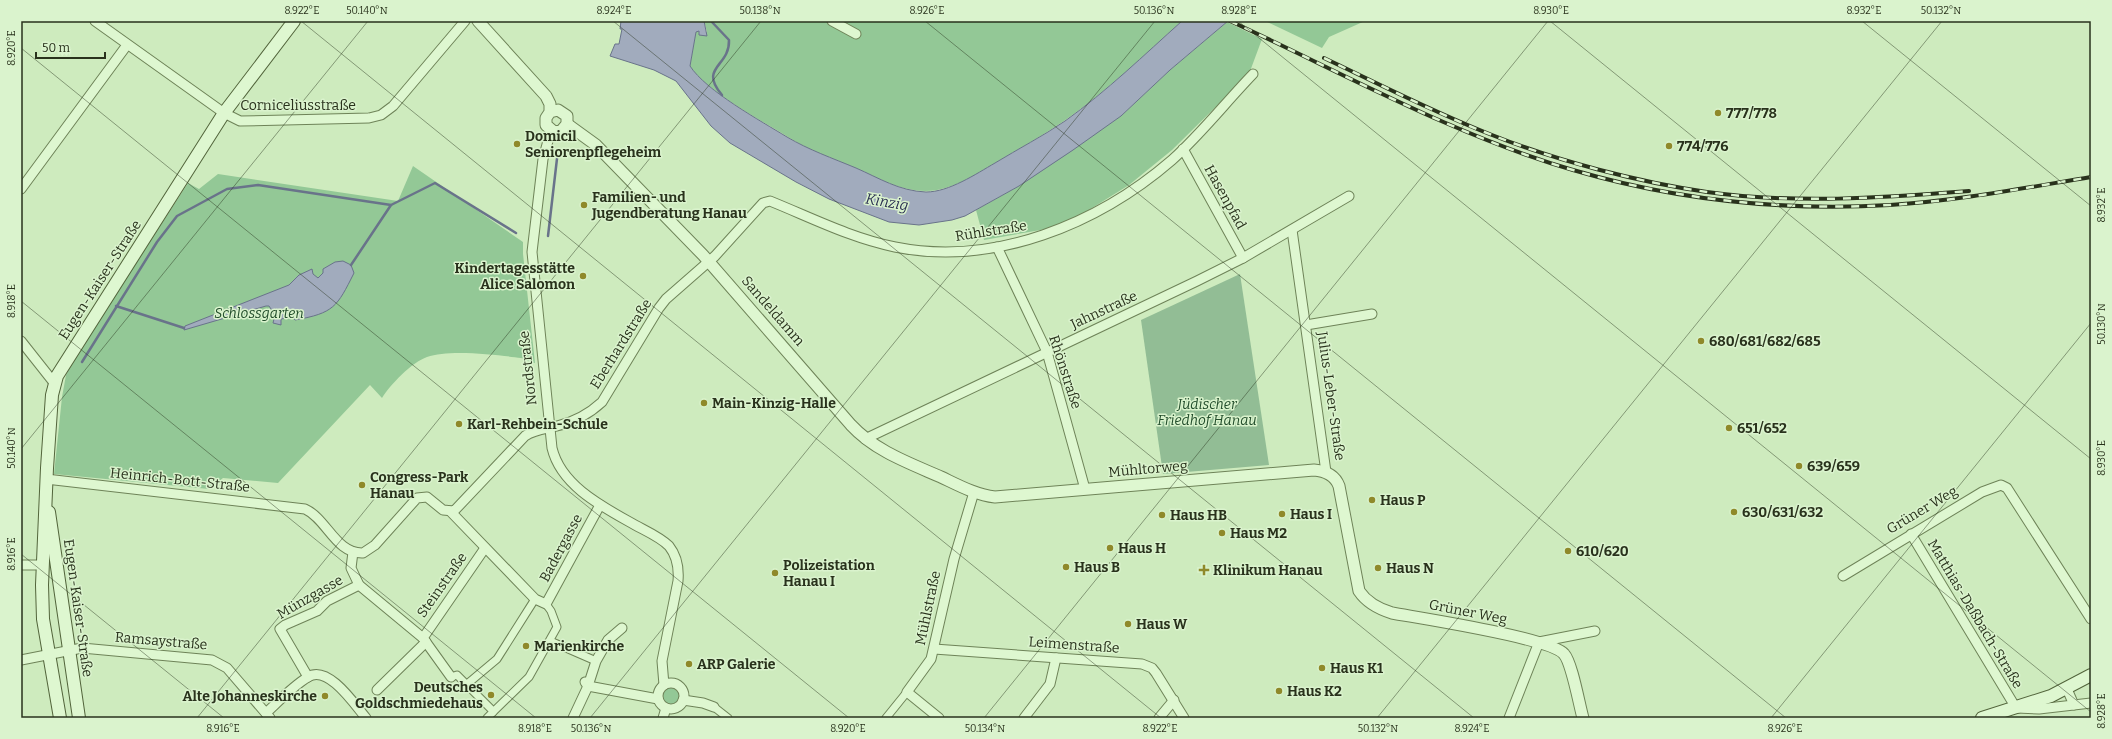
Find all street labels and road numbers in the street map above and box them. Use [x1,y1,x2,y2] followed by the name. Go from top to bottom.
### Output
[240,97,356,114] street label: Corniceliusstraße
[1200,162,1250,232] street label: Hasenpfad
[55,217,145,343] street label: Eugen-Kaiser-Straße
[954,217,1028,245] street label: Rühlstraße
[738,273,808,350] street label: Sandeldamm
[1067,287,1140,333] street label: Jahnstraße
[587,296,655,392] street label: Eberhardstraße
[1313,329,1348,462] street label: Julius-Leber-Straße
[516,330,540,406] street label: Nordstraße
[1045,333,1085,411] street label: Rhönstraße
[1108,457,1189,481] street label: Mühltorweg
[109,464,251,496] street label: Heinrich-Bott-Straße
[1884,482,1961,538] street label: Grüner Weg
[536,511,586,585] street label: Badergasse
[1924,536,2026,692] street label: Matthias-Daßbach-Straße
[60,538,96,678] street label: Eugen-Kaiser-Straße
[413,549,471,621] street label: Steinstraße
[912,569,944,647] street label: Mühlstraße
[274,571,346,623] street label: Münzgasse
[1427,596,1509,628] street label: Grüner Weg
[114,628,208,654] street label: Ramsaystraße
[1028,633,1120,657] street label: Leimenstraße

